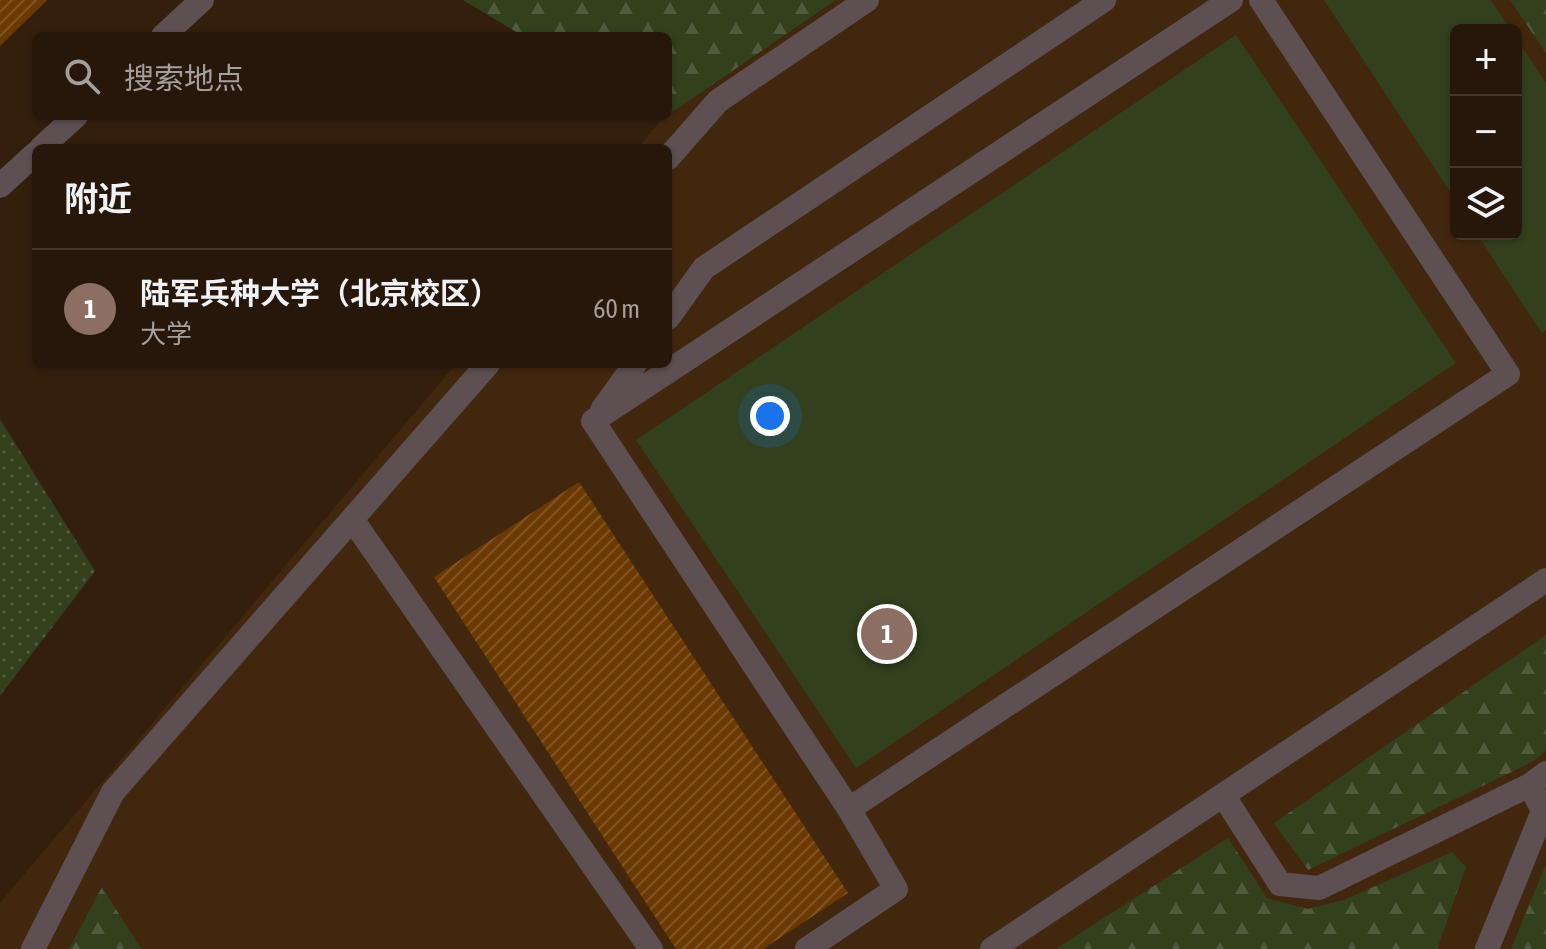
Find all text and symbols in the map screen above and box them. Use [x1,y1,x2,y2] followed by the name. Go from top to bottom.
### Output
[1450,24,1522,240] map controls
[1450,24,1522,96] button: +
[32,32,672,120] search box
[60,54,104,98] icon: search
[124,61,244,95] text: 搜索地点
[1450,96,1522,168] button: −
[1450,168,1522,240] button: layers
[64,179,132,218] text: 附近
[140,276,500,310] text: 陆军兵种大学（北京校区）
[84,294,96,324] text: 1
[593,294,640,324] text: 60 m
[140,319,192,349] text: 大学
[750,396,790,436] your location
[861,604,913,664] pin: 1

